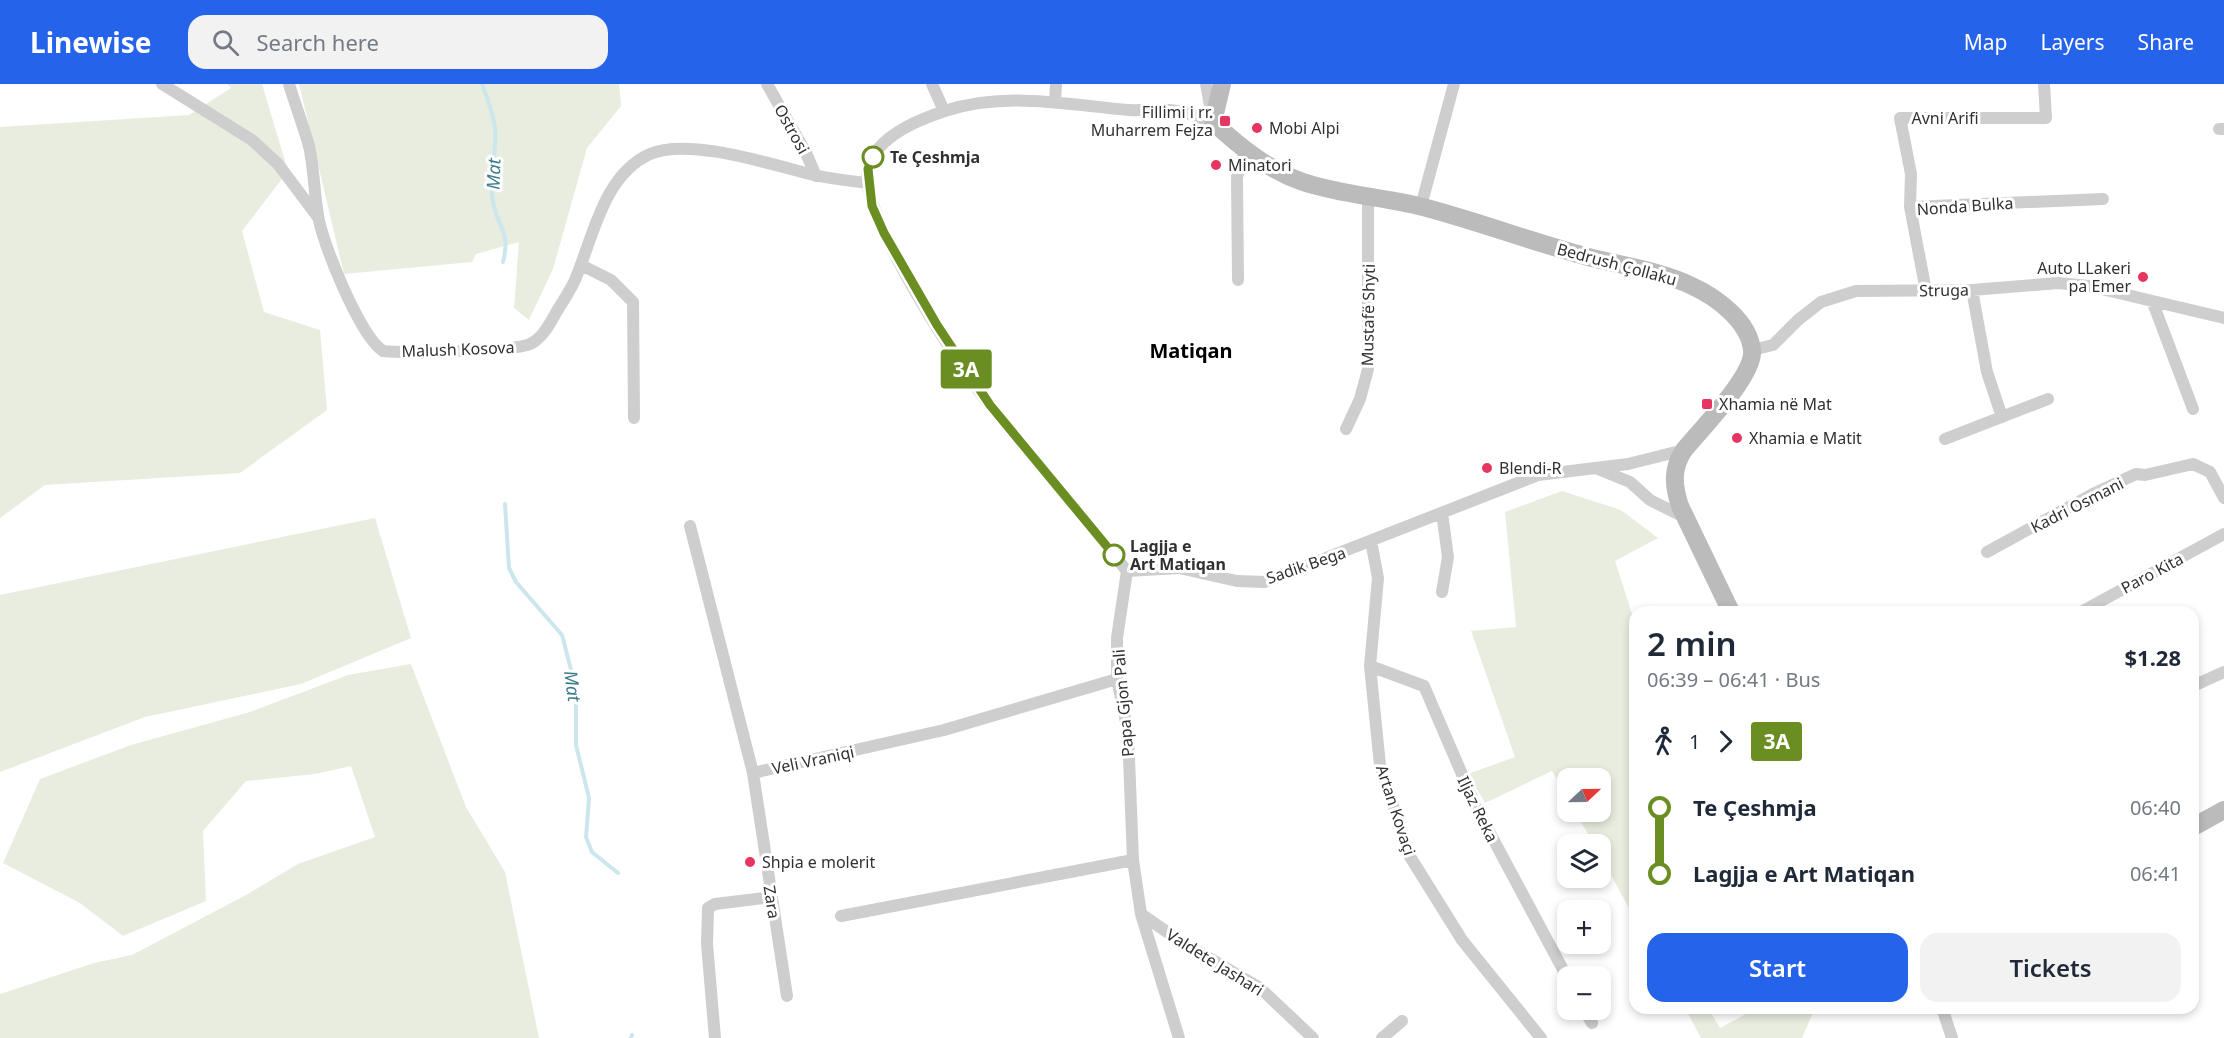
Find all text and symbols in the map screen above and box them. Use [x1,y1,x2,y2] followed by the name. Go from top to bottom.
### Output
[188,15,608,69] search box
[30,23,152,61] text: Linewise
[209,26,242,59] icon: search
[257,27,379,57] text: Search here
[1964,28,2008,56] text: Map
[2041,28,2105,56] text: Layers
[2138,28,2194,56] text: Share
[769,100,815,158] street label: Ostrosi
[1091,101,1213,141] place label: Fillimi i rr. Muharrem Fejza
[1911,107,1979,129] street label: Avni Arifi
[1218,114,1232,128] marker: Fillimi i rr. Muharrem Fejza
[1269,117,1340,139] place label: Mobi Alpi
[1250,121,1264,135] marker: Mobi Alpi
[862,146,884,168] marker: Te Çeshmja
[890,146,980,168] place label: Te Çeshmja
[1228,154,1292,176] place label: Minatori
[480,157,506,190] water label: Mat
[1209,158,1223,172] marker: Minatori
[1916,192,2014,220] street label: Nonda Bulka
[1555,237,1679,291] street label: Bedrush Çollaku
[2037,257,2131,297] place label: Auto LLakeri pa Emer
[1356,264,1380,366] street label: Mustafë Shyti
[2136,270,2150,284] marker: Auto LLakeri pa Emer
[1919,279,1969,301] street label: Struga
[401,336,515,362] street label: Malush Kosova
[1149,337,1233,364] district label: Matiqan
[939,350,993,388] line badge: 3A
[953,355,979,383] text: 3A
[1719,393,1832,415] place label: Xhamia në Mat
[1700,397,1714,411] marker: Xhamia në Mat
[1749,427,1862,449] place label: Xhamia e Matit
[1730,431,1744,445] marker: Xhamia e Matit
[1499,457,1562,479] place label: Blendi-R
[1480,461,1494,475] marker: Blendi-R
[2027,472,2127,538] street label: Kadri Osmani
[1130,535,1226,575] place label: Lagjja e Art Matiqan
[1263,541,1349,589] street label: Sadik Bega
[1103,544,1125,566] marker: Lagjja e Art Matiqan
[2117,547,2187,599] street label: Paro Kita
[1647,621,1737,666] text: 2 min
[2124,642,2181,672] text: $1.28
[1107,648,1139,758] street label: Papa Gjon Pali
[1647,666,1820,693] text: 06:39 – 06:41 · Bus
[559,669,587,704] water label: Mat
[1647,725,1680,758] icon: walk
[1709,725,1742,758] icon: forward
[1763,727,1790,755] text: 3A
[1689,728,1700,755] text: 1
[770,741,856,779] street label: Veli Vraniqi
[1371,762,1421,858] street label: Artan Kovaçi
[1557,768,1611,822] north arrow
[1557,768,1611,1020] map controls
[1453,772,1503,846] street label: Iljaz Reka
[1693,792,1817,822] text: Te Çeshmja
[2130,794,2181,821] text: 06:40
[1557,834,1611,888] button: layers
[762,851,875,873] place label: Shpia e molerit
[743,855,757,869] marker: Shpia e molerit
[1693,858,1915,888] text: Lagjja e Art Matiqan
[2130,860,2181,887] text: 06:41
[759,884,785,920] street label: Zara
[1557,900,1611,954] button: +
[1162,923,1268,1001] street label: Valdete Jashari
[1647,933,1908,1002] button: Start
[1920,933,2181,1002] button: Tickets
[1557,966,1611,1020] button: −

